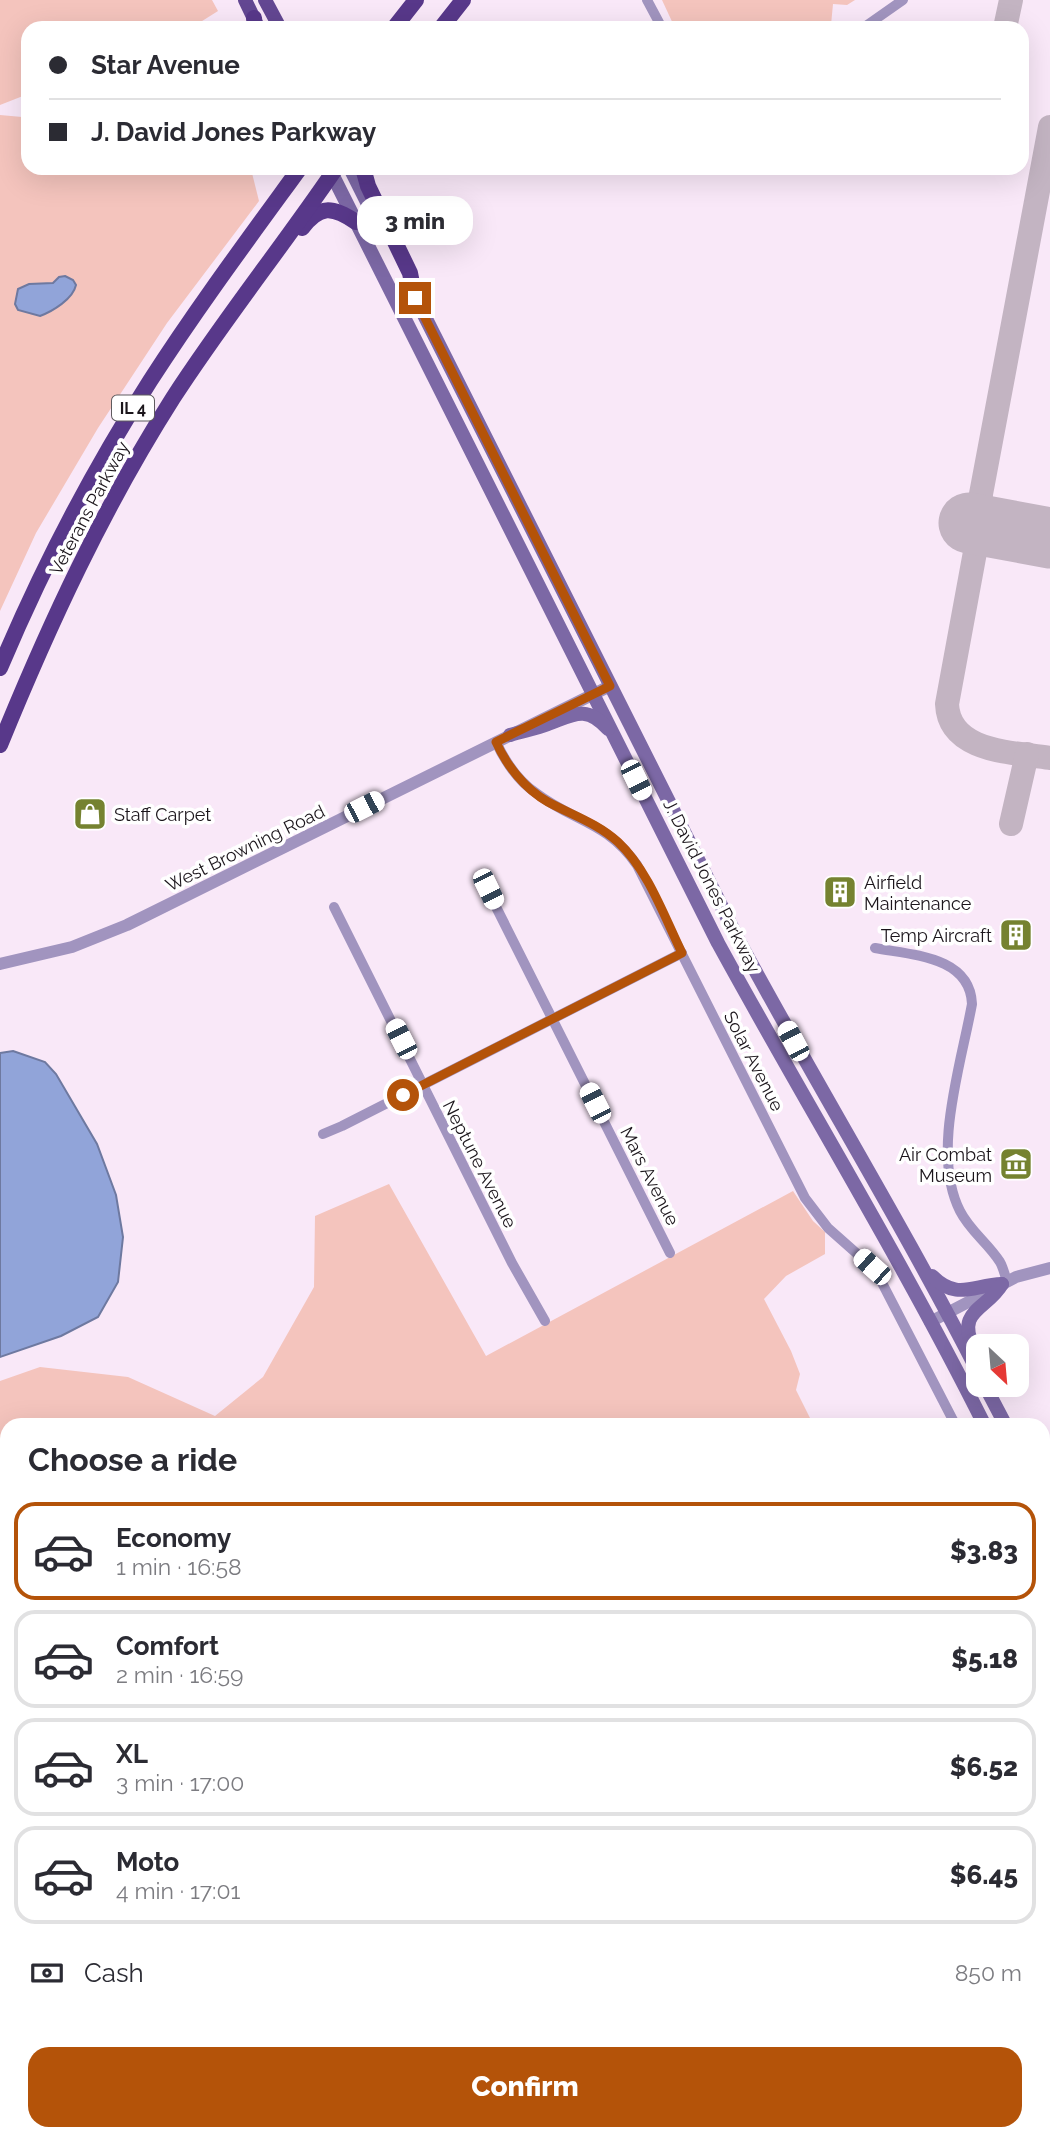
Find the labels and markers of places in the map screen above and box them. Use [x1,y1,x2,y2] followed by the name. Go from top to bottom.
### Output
[71,795,109,833] shop icon: Staff Carpet
[114,804,211,825] place label: Staff Carpet
[864,872,972,914] place label: Airfield Maintenance
[821,873,859,911] building icon: Airfield Maintenance
[997,916,1035,954] building icon: Temp Aircraft
[881,925,992,946] place label: Temp Aircraft
[899,1144,992,1186] place label: Air Combat Museum
[997,1145,1035,1183] museum icon: Air Combat Museum

